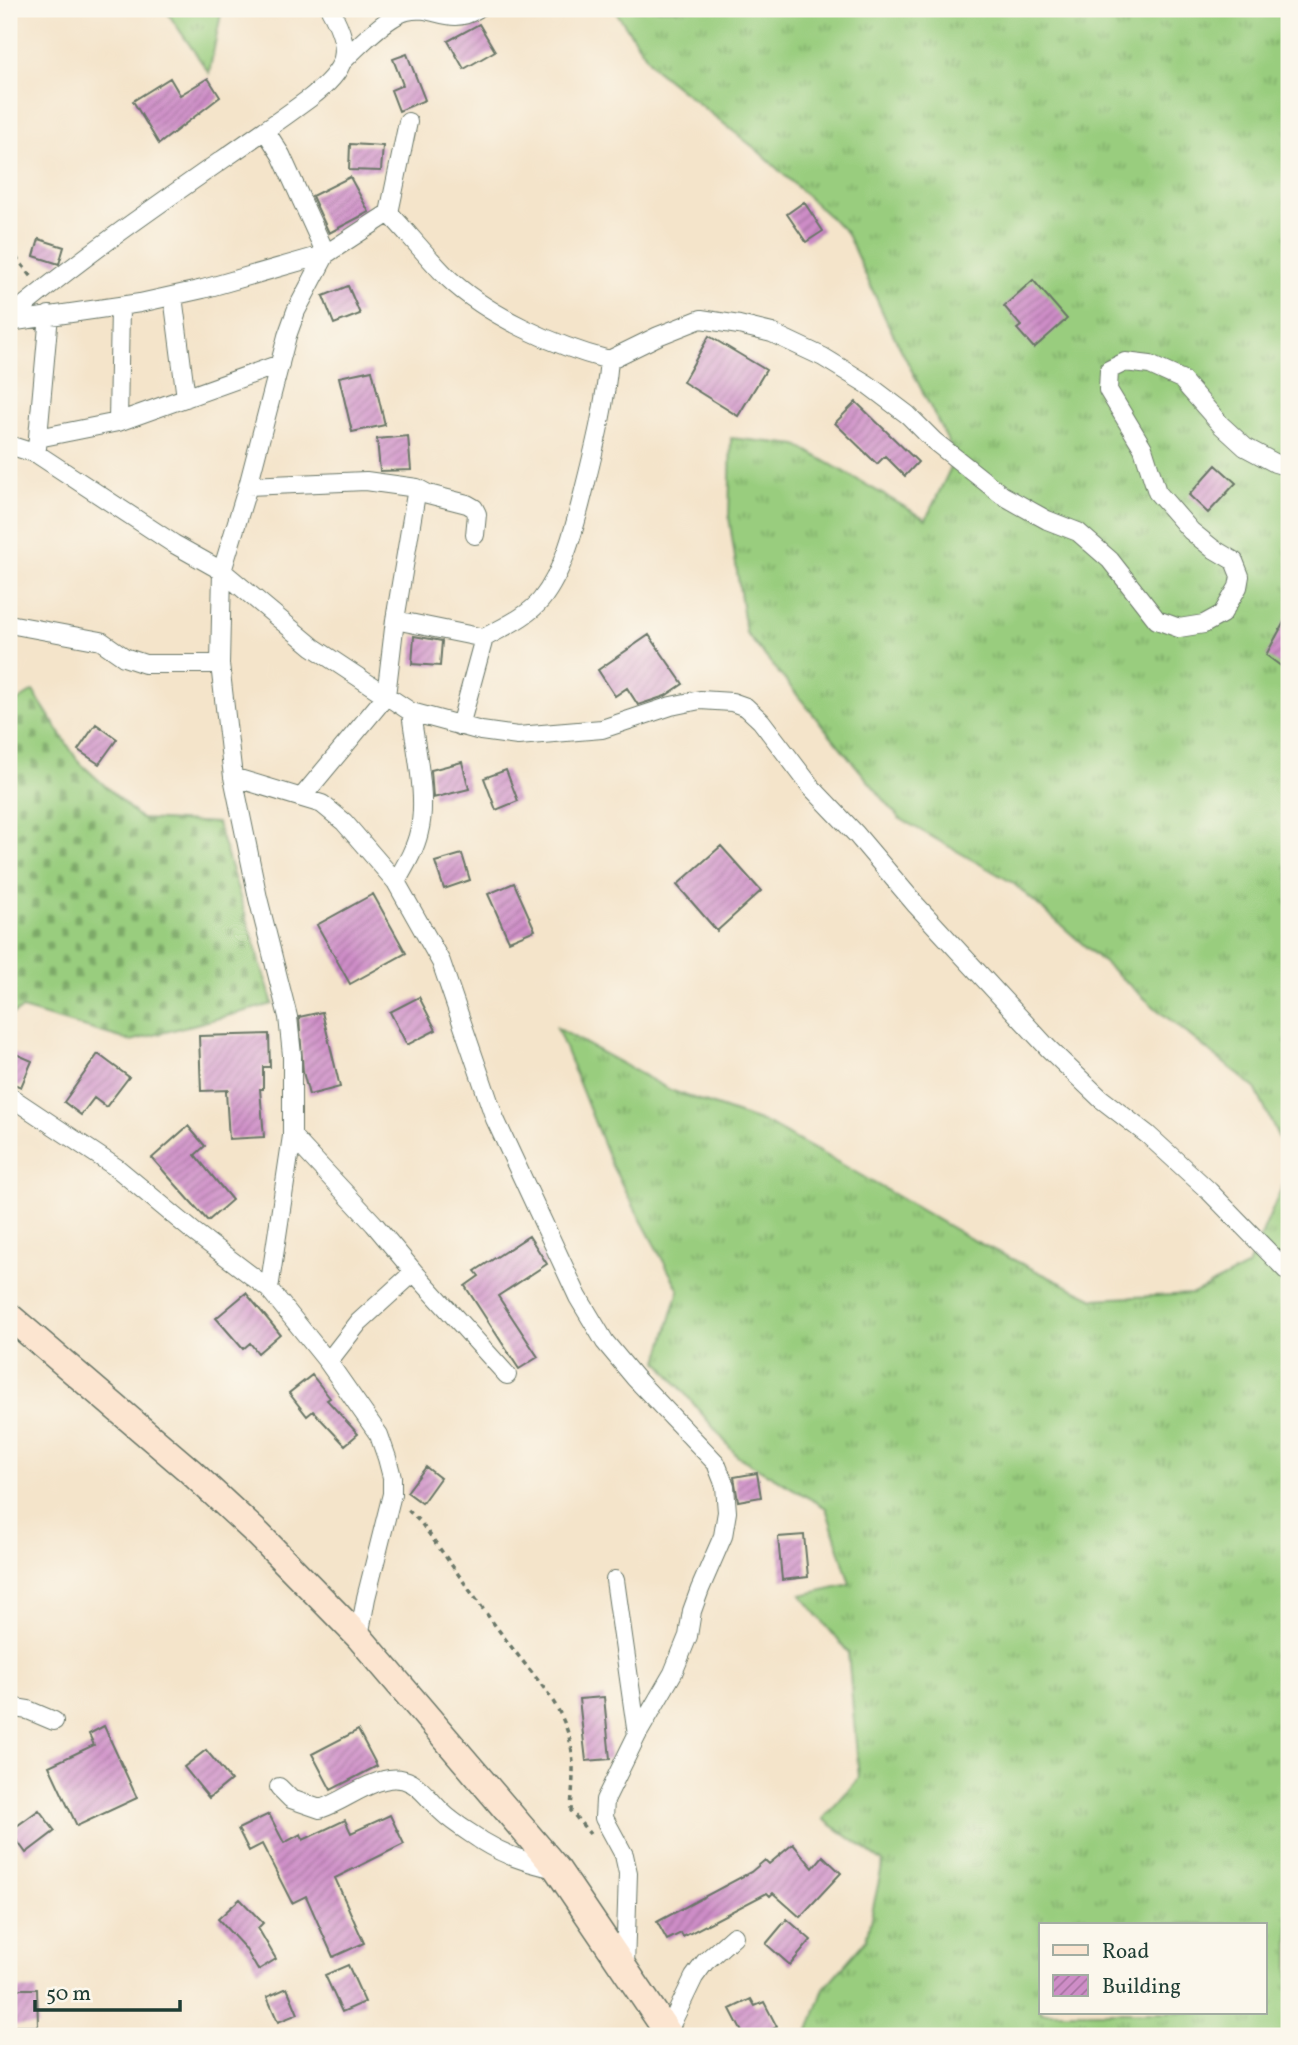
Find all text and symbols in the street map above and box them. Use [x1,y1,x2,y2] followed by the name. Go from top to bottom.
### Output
[1039,1923,1266,2014] legend
[1102,1938,1149,1967] text: Road
[35,1968,180,2012] scale bar
[1102,1973,1181,2002] text: Building
[46,1980,91,2009] text: 50 m

